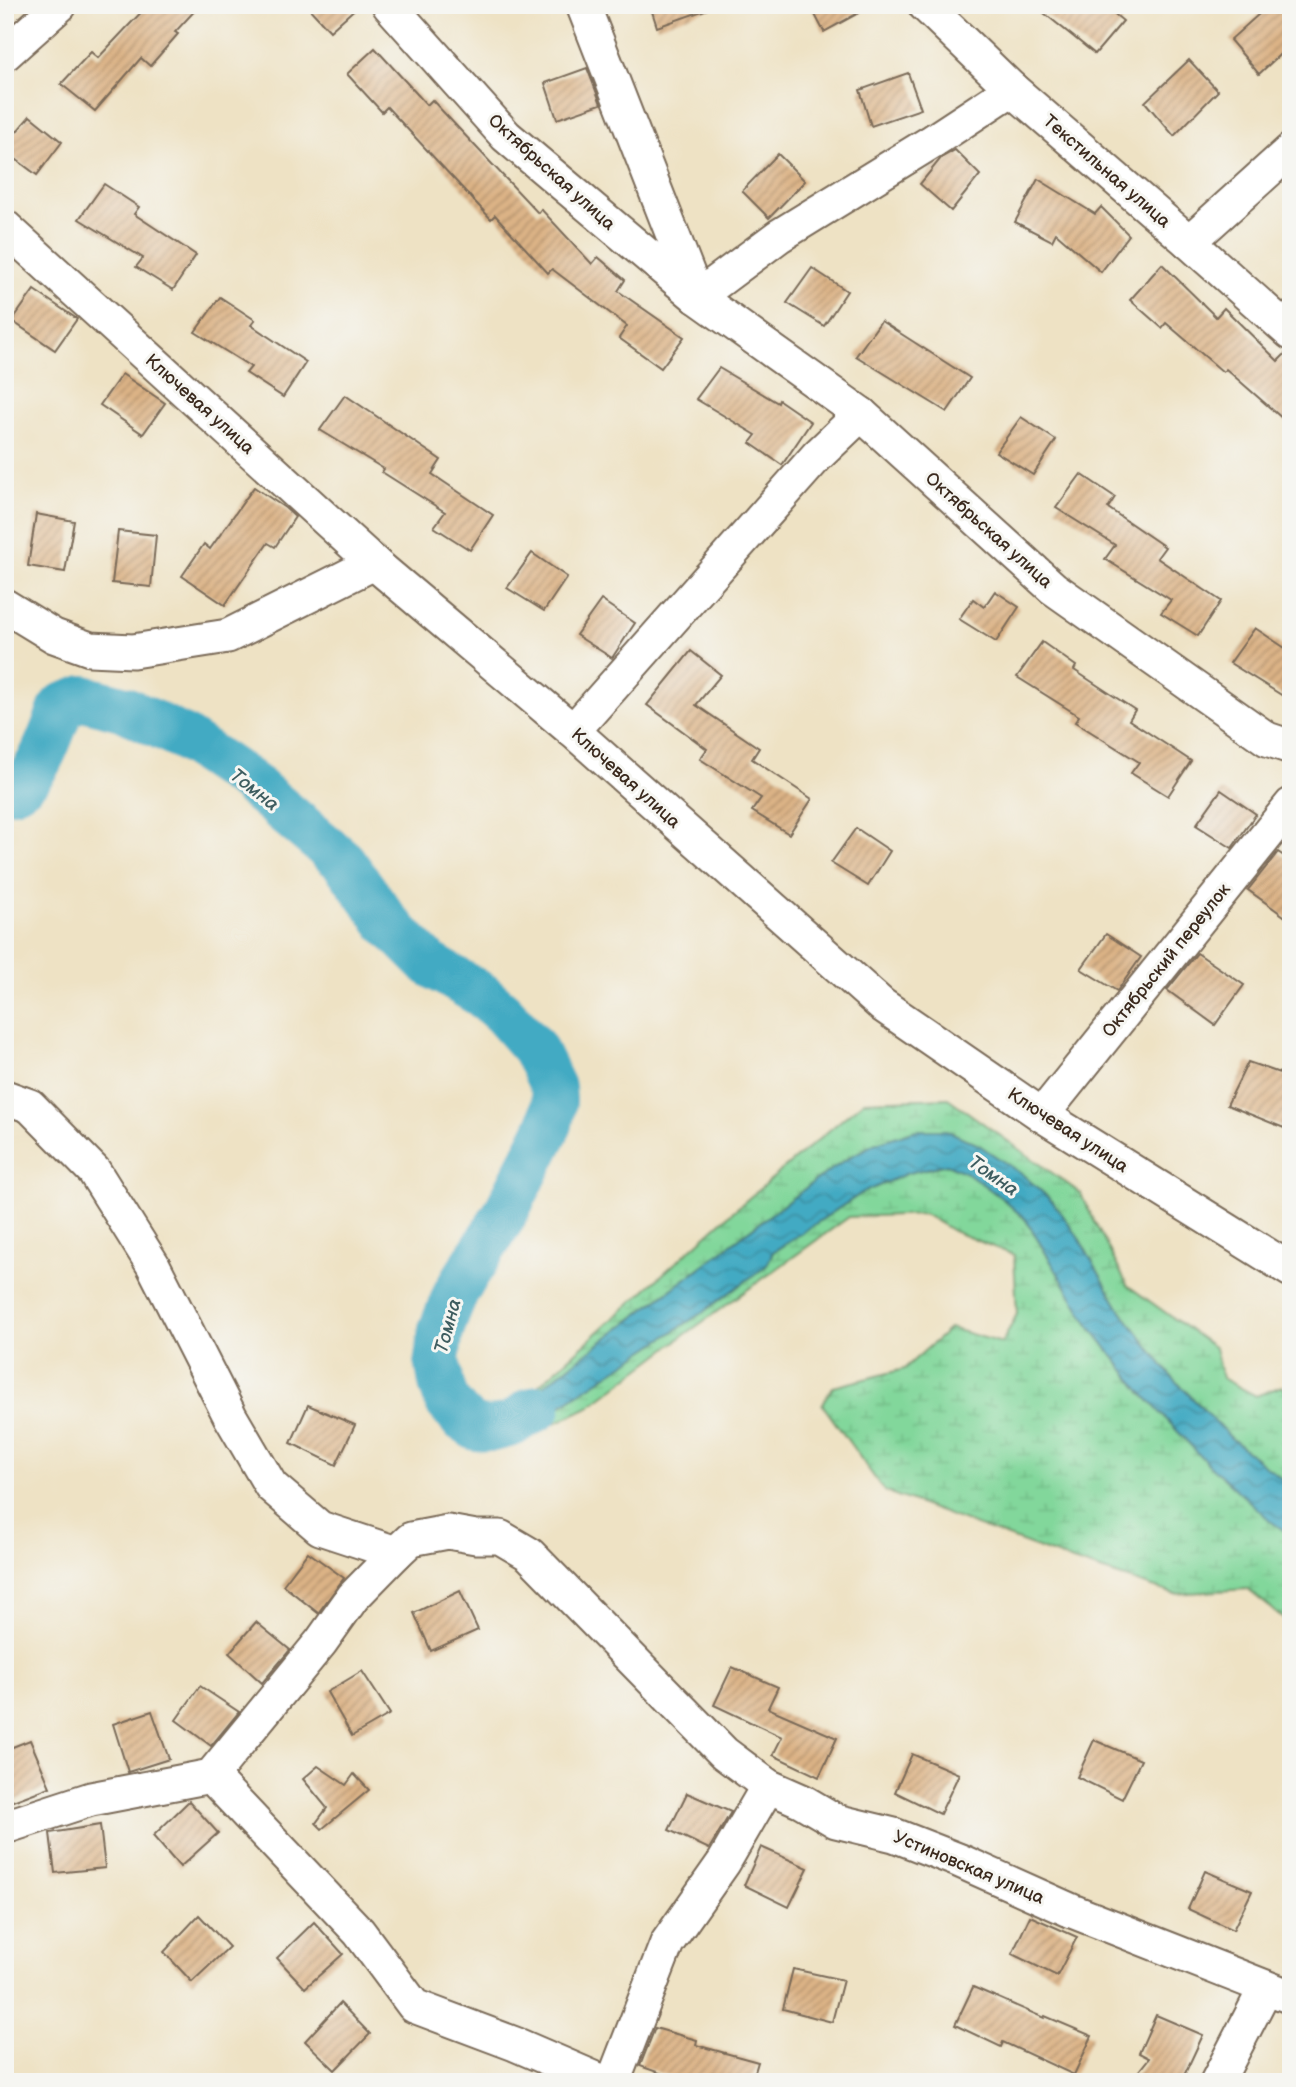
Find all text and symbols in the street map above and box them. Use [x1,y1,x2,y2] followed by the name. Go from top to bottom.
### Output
[484,110,620,235] street label: Октябрьская улица
[1039,110,1175,233] street label: Текстильная улица
[141,350,259,459] street label: Ключевая улица
[921,468,1057,593] street label: Октябрьская улица
[567,724,685,833] street label: Ключевая улица
[225,764,283,816] water label: Томна
[1098,879,1235,1041] street label: Октябрьский переулок
[1004,1084,1132,1177] street label: Ключевая улица
[964,1151,1022,1202] water label: Томна
[430,1297,467,1356] water label: Томна
[890,1826,1048,1909] street label: Устиновская улица

